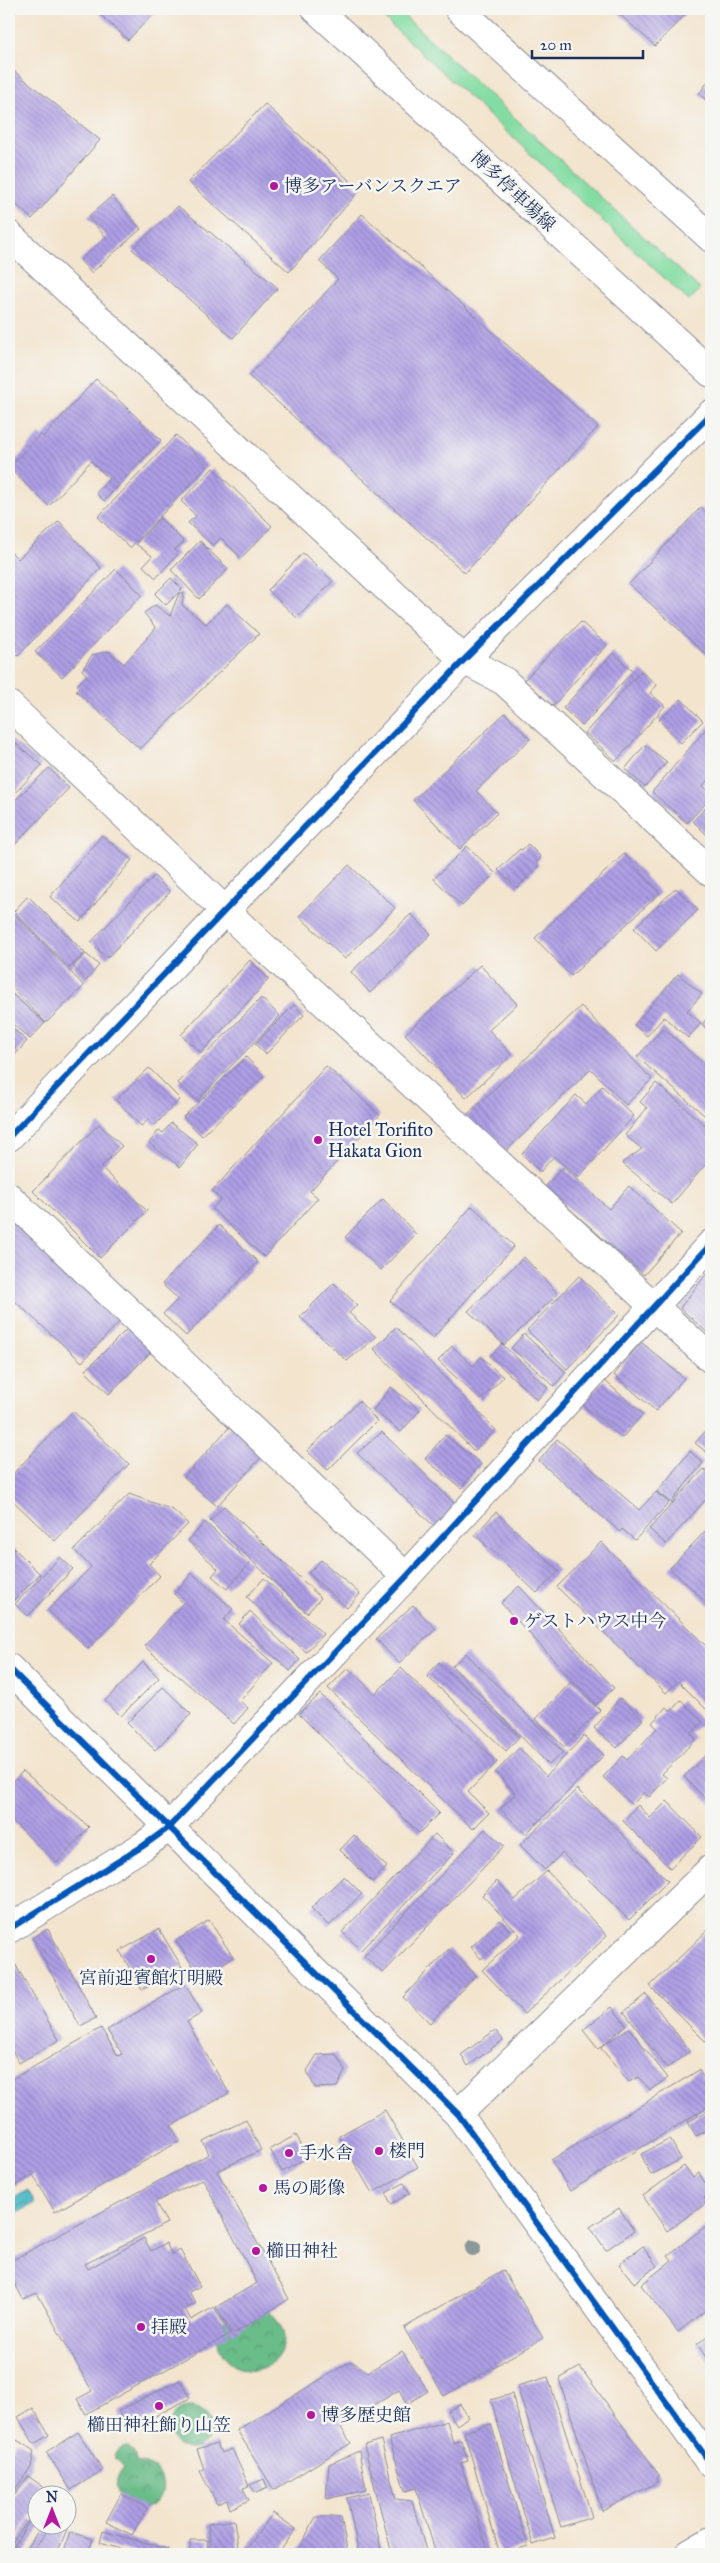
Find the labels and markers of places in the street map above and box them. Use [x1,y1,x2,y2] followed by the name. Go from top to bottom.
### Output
[284,175,462,197] place label: 博多アーバンスクエア
[268,180,280,192] marker: 博多アーバンスクエア
[328,1119,433,1162] place label: Hotel Torifito Hakata Gion
[312,1134,324,1146] marker: Hotel Torifito Hakata Gion
[524,1610,666,1632] place label: ゲストハウス中今
[508,1615,520,1627] marker: ゲストハウス中今
[145,1953,157,1965] marker: 宮前迎賓館灯明殿
[79,1967,223,1989] place label: 宮前迎賓館灯明殿
[389,2140,425,2162] place label: 楼門
[299,2142,353,2164] place label: 手水舎
[373,2145,385,2157] marker: 楼門
[283,2147,295,2159] marker: 手水舎
[273,2177,345,2199] place label: 馬の彫像
[257,2182,269,2194] marker: 馬の彫像
[266,2240,338,2262] place label: 櫛田神社
[250,2245,262,2257] marker: 櫛田神社
[151,2316,187,2338] place label: 拝殿
[135,2321,147,2333] marker: 拝殿
[153,2400,165,2412] marker: 櫛田神社飾り山笠
[321,2404,411,2426] place label: 博多歴史館
[305,2409,317,2421] marker: 博多歴史館
[87,2414,231,2436] place label: 櫛田神社飾り山笠

